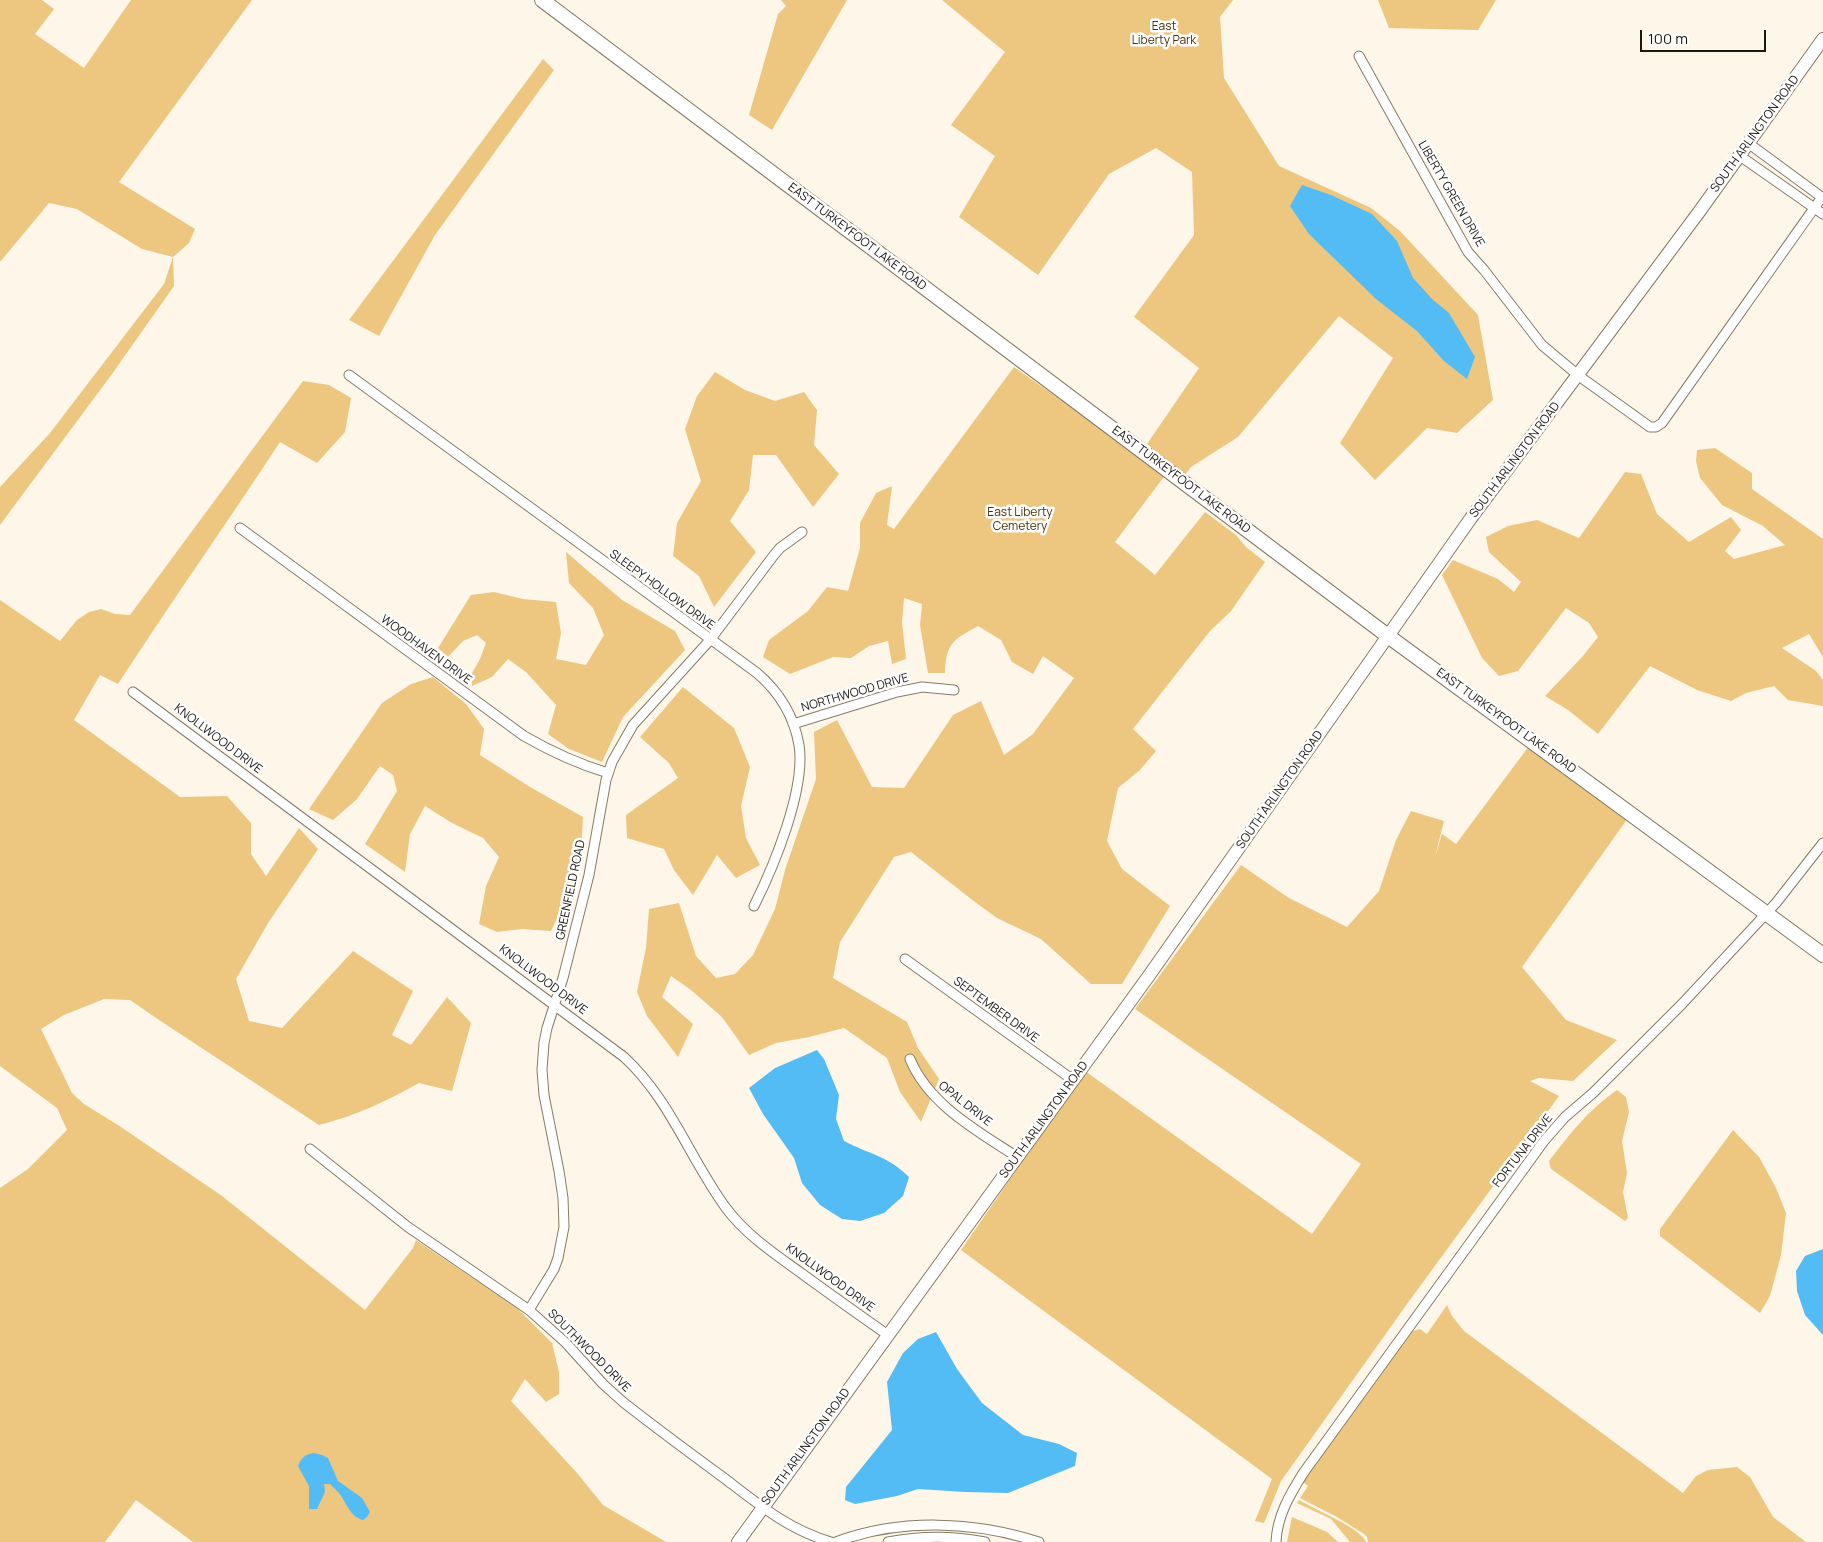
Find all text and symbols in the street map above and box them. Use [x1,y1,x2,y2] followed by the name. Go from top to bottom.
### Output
[1132,20,1196,48] park label: East Liberty Park
[1643,20,1769,52] scale bar
[1648,28,1688,49] text: 100 m
[1708,73,1802,195] street label: SOUTH ARLINGTON ROAD
[1415,138,1487,250] street label: LIBERTY GREEN DRIVE
[785,180,929,294] street label: EAST TURKEYFOOT LAKE ROAD
[1467,399,1563,521] street label: SOUTH ARLINGTON ROAD
[1109,423,1253,537] street label: EAST TURKEYFOOT LAKE ROAD
[987,506,1053,534] park label: East Liberty Cemetery
[606,547,718,633] street label: SLEEPY HOLLOW DRIVE
[378,612,474,688] street label: WOODHAVEN DRIVE
[1433,665,1579,777] street label: EAST TURKEYFOOT LAKE ROAD
[800,671,910,715] street label: NORTHWOOD DRIVE
[171,701,265,777] street label: KNOLLWOOD DRIVE
[1234,728,1326,852] street label: SOUTH ARLINGTON ROAD
[553,839,589,941] street label: GREENFIELD ROAD
[496,942,590,1018] street label: KNOLLWOOD DRIVE
[950,974,1042,1046] street label: SEPTEMBER DRIVE
[997,1059,1091,1181] street label: SOUTH ARLINGTON ROAD
[935,1079,995,1129] street label: OPAL DRIVE
[1490,1112,1556,1190] street label: FORTUNA DRIVE
[783,1241,877,1315] street label: KNOLLWOOD DRIVE
[545,1307,633,1395] street label: SOUTHWOOD DRIVE
[759,1386,853,1508] street label: SOUTH ARLINGTON ROAD

